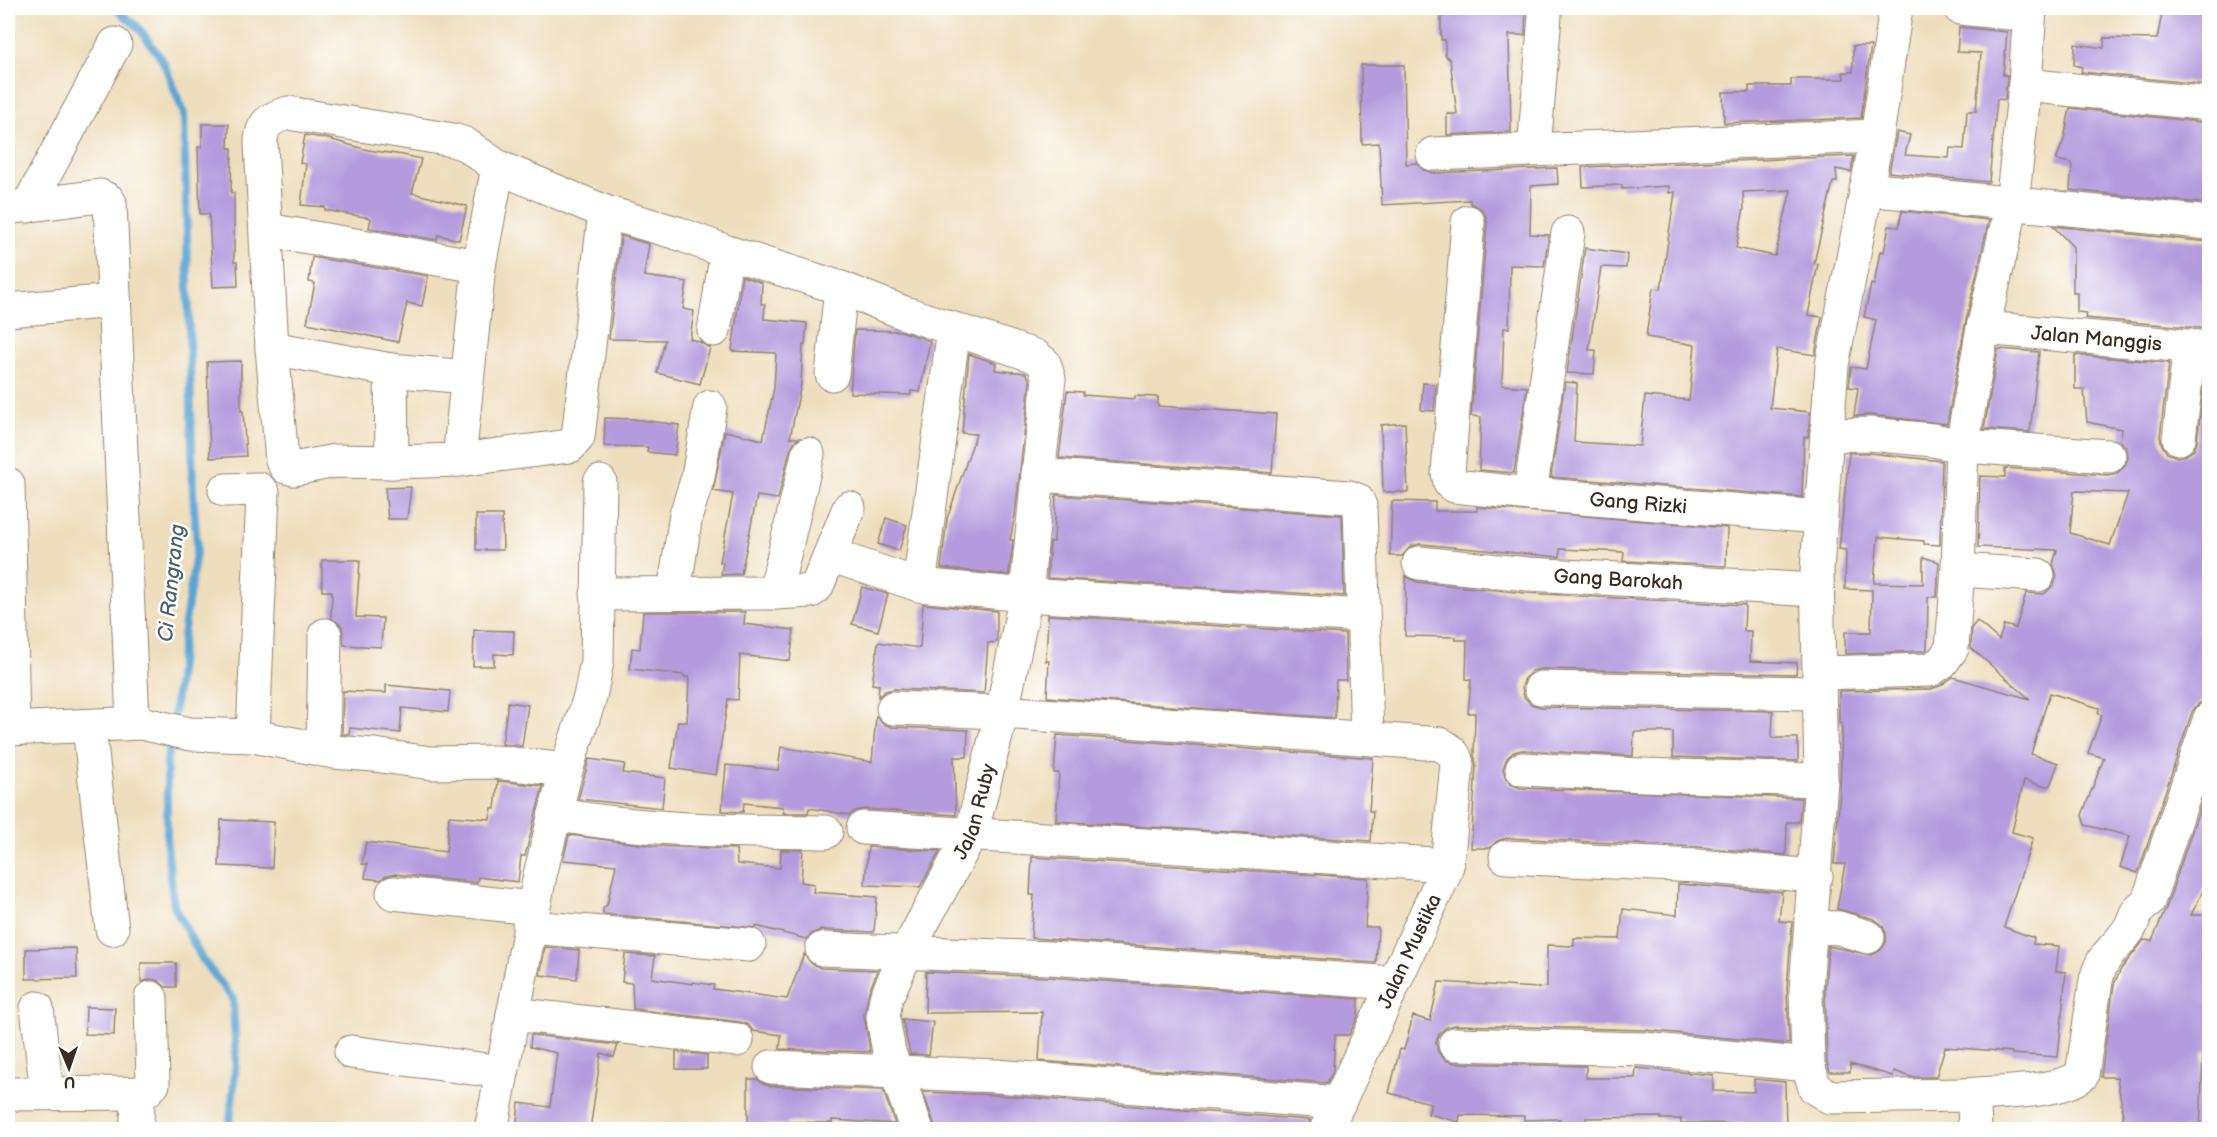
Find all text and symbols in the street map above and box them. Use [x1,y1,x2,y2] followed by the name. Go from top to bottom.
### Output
[2030,321,2163,357] street label: Jalan Manggis
[1589,488,1688,519] street label: Gang Rizki
[153,523,190,643] water label: Ci Rangrang
[1553,564,1684,596] street label: Gang Barokah
[948,761,1001,864] street label: Jalan Ruby
[1373,890,1447,1013] street label: Jalan Mustika
[39,1038,99,1098] north arrow
[63,1072,76,1091] text: U

